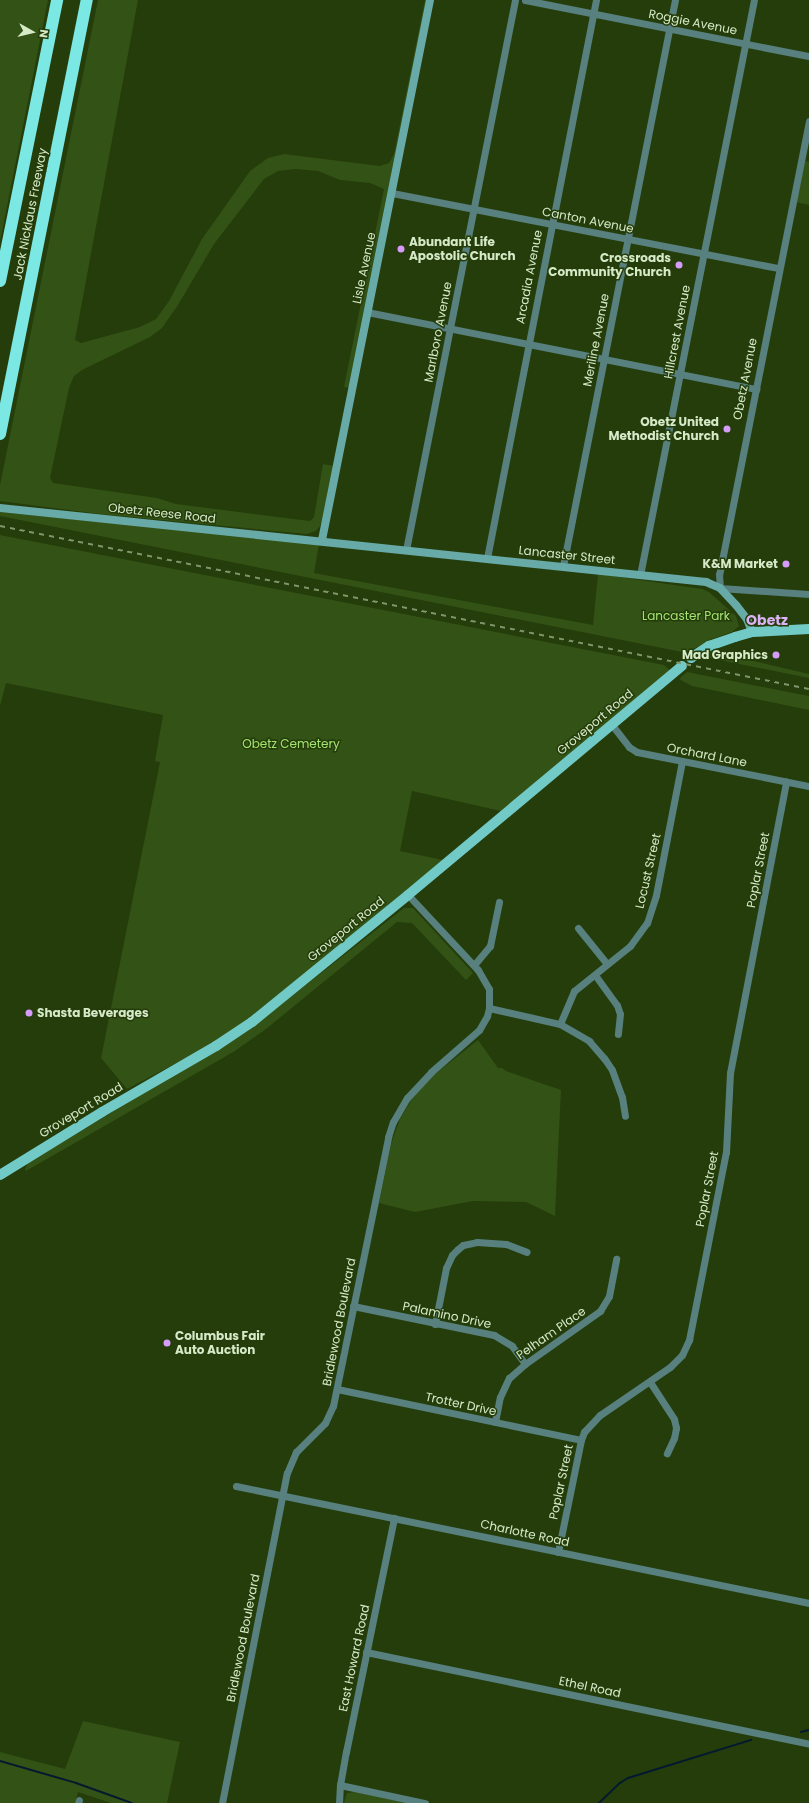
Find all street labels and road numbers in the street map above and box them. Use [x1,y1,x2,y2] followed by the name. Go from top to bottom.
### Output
[648,6,738,38] street label: Roggie Avenue
[10,147,50,281] street label: Jack Nicklaus Freeway
[541,204,635,236] street label: Canton Avenue
[513,229,545,325] street label: Arcadia Avenue
[349,231,379,305] street label: Lisle Avenue
[421,281,455,383] street label: Marlboro Avenue
[661,284,693,380] street label: Hillcrest Avenue
[580,292,612,388] street label: Meriline Avenue
[730,337,760,421] street label: Obetz Avenue
[107,500,217,526] street label: Obetz Reese Road
[518,543,616,567] street label: Lancaster Street
[554,686,636,758] street label: Groveport Road
[666,740,748,770] street label: Orchard Lane
[744,831,772,909] street label: Poplar Street
[632,832,664,910] street label: Locust Street
[305,894,387,964] street label: Groveport Road
[37,1079,125,1141] street label: Groveport Road
[693,1150,721,1228] street label: Poplar Street
[319,1257,359,1387] street label: Bridlewood Boulevard
[401,1299,493,1331] street label: Palamino Drive
[514,1304,588,1362] street label: Pelham Place
[424,1389,498,1419] street label: Trotter Drive
[546,1443,576,1521] street label: Poplar Street
[479,1517,571,1549] street label: Charlotte Road
[223,1573,263,1703] street label: Bridlewood Boulevard
[336,1603,372,1713] street label: East Howard Road
[558,1673,622,1701] street label: Ethel Road

